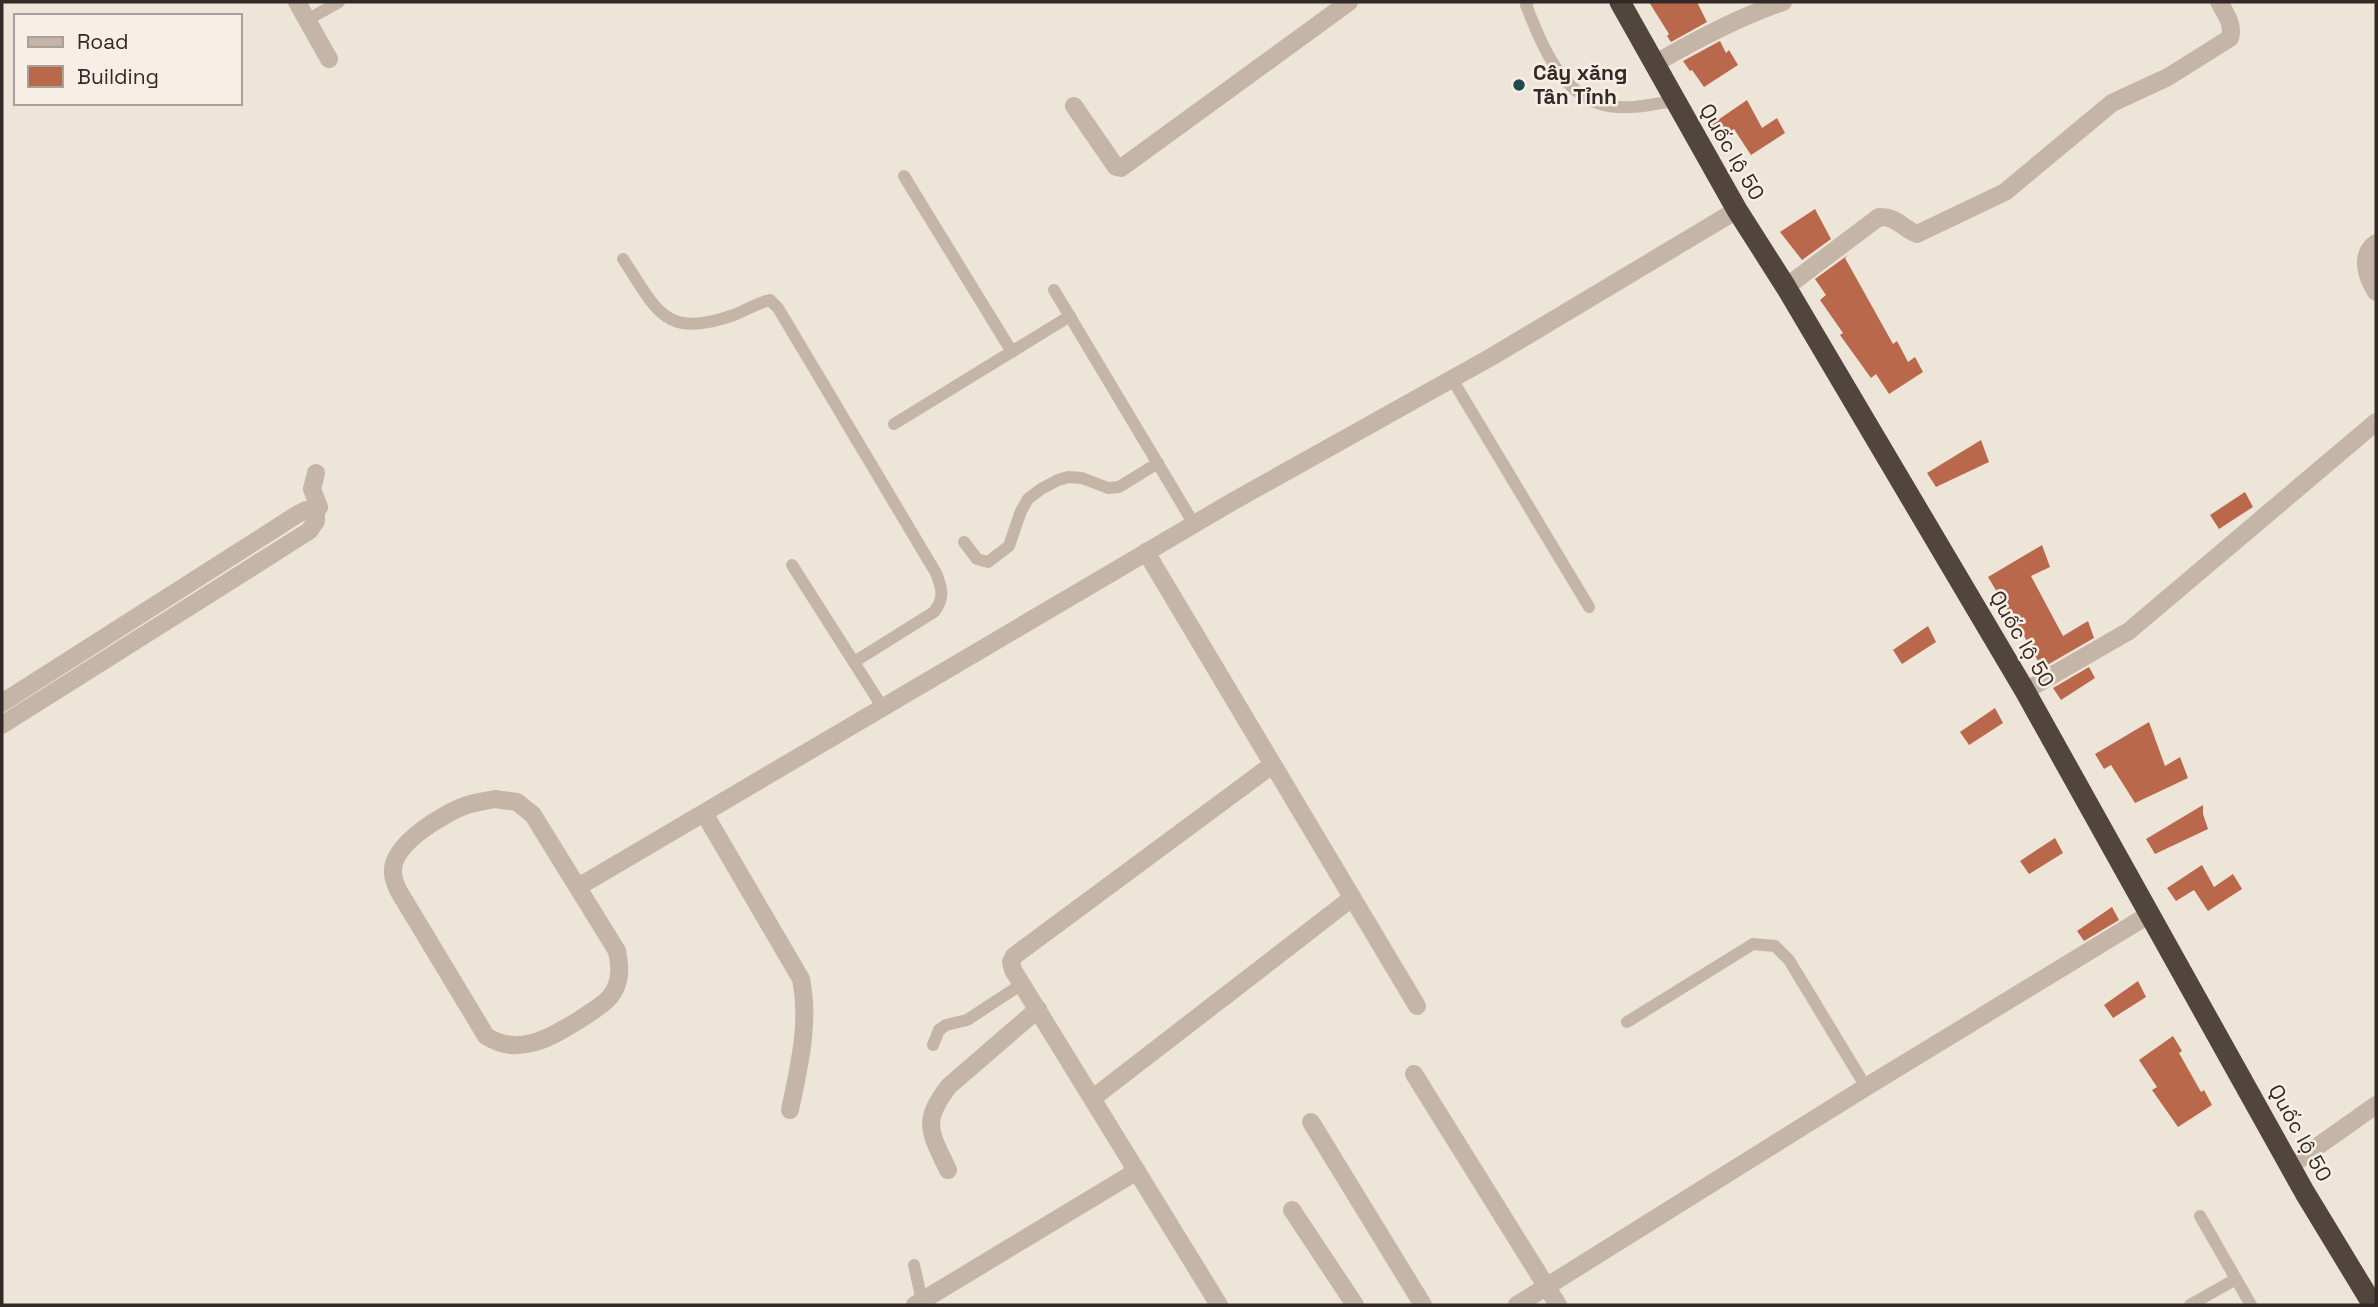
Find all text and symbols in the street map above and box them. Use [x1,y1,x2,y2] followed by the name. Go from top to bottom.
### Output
[14,14,242,105] legend
[77,28,129,55] text: Road
[1533,59,1627,110] place label: Cây xăng Tân Tỉnh
[77,63,159,90] text: Building
[1511,77,1527,93] marker: Cây xăng Tân Tỉnh
[1694,98,1771,205] street label: Quốc lộ 50
[1984,585,2061,692] street label: Quốc lộ 50
[2263,1079,2338,1186] street label: Quốc lộ 50

